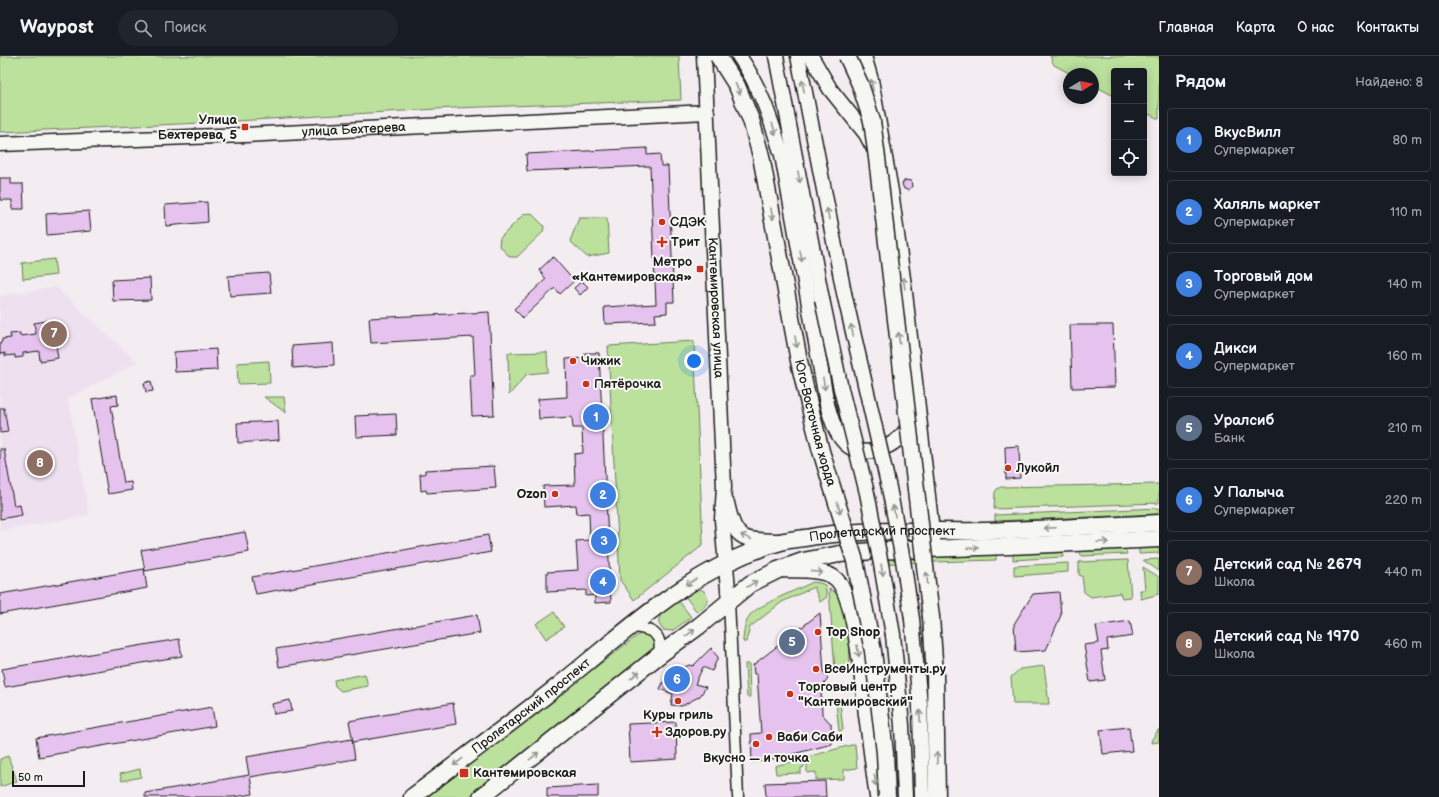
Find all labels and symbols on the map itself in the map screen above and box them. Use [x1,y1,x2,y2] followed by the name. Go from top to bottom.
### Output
[1063,68,1099,104] north arrow
[868,79,876,92] one-way arrow
[799,80,807,93] one-way arrow
[735,83,742,95] one-way arrow
[158,112,237,143] place label: Улица Бехтерева, 5
[301,119,406,140] street label: улица Бехтерева
[240,122,250,132] marker: Улица Бехтерева, 5
[771,122,778,135] one-way arrow
[795,170,803,183] one-way arrow
[768,207,776,220] one-way arrow
[824,208,832,221] one-way arrow
[670,214,706,230] place label: СДЭК
[657,217,667,227] marker: СДЭК
[671,234,701,250] place label: Трит
[656,236,668,248] marker: Трит
[704,237,727,379] street label: Кантемировская улица
[797,249,805,262] one-way arrow
[571,254,692,285] place label: Метро «Кантемировская»
[695,264,705,274] marker: Метро «Кантемировская»
[900,277,908,290] one-way arrow
[41,319,67,349] pin: 7
[847,324,855,337] one-way arrow
[895,332,903,345] one-way arrow
[792,335,800,348] one-way arrow
[684,351,704,371] your location
[581,353,622,369] place label: Чижик
[568,356,578,366] marker: Чижик
[791,358,840,489] street label: Юго-Восточная хорда
[594,376,661,392] place label: Пятёрочка
[820,377,828,390] one-way arrow
[581,379,591,389] marker: Пятёрочка
[583,402,609,432] pin: 1
[27,448,53,478] pin: 8
[1015,460,1060,476] place label: Лукойл
[1003,463,1013,473] marker: Лукойл
[590,480,616,510] pin: 2
[517,486,547,502] place label: Ozon
[550,489,560,499] marker: Ozon
[836,502,843,515] one-way arrow
[890,505,898,518] one-way arrow
[808,523,956,545] street label: Пролетарский проспект
[1044,524,1057,531] one-way arrow
[591,526,617,556] pin: 3
[740,533,752,540] one-way arrow
[1096,538,1109,545] one-way arrow
[966,544,979,551] one-way arrow
[878,563,886,576] one-way arrow
[590,567,616,597] pin: 4
[810,568,823,576] one-way arrow
[924,572,931,585] one-way arrow
[686,578,697,586] one-way arrow
[746,579,758,587] one-way arrow
[826,624,881,640] place label: Top Shop
[779,627,805,657] pin: 5
[813,627,823,637] marker: Top Shop
[684,629,695,638] one-way arrow
[854,645,862,658] one-way arrow
[469,655,594,757] street label: Пролетарский проспект
[824,661,947,677] place label: ВсеИнструменты.ру
[664,664,690,694] pin: 6
[811,664,821,674] marker: ВсеИнструменты.ру
[630,670,641,679] one-way arrow
[798,679,913,710] place label: Торговый центр "Кантемировский"
[785,689,795,699] marker: Торговый центр "Кантемировский"
[673,696,683,706] marker: Куры гриль
[643,707,713,723] place label: Куры гриль
[916,710,924,723] one-way arrow
[665,724,727,740] place label: Здоров.ру
[652,727,662,737] marker: Здоров.ру
[777,729,843,745] place label: Ваби Саби
[764,732,774,742] marker: Ваби Саби
[751,739,761,749] marker: Вкусно — и точка
[703,750,809,766] place label: Вкусно — и точка
[528,752,539,760] one-way arrow
[933,752,941,765] one-way arrow
[452,758,463,766] one-way arrow
[473,765,577,781] place label: Кантемировская
[458,767,470,779] marker: Кантемировская
[12,769,85,788] scale bar
[871,773,879,786] one-way arrow

